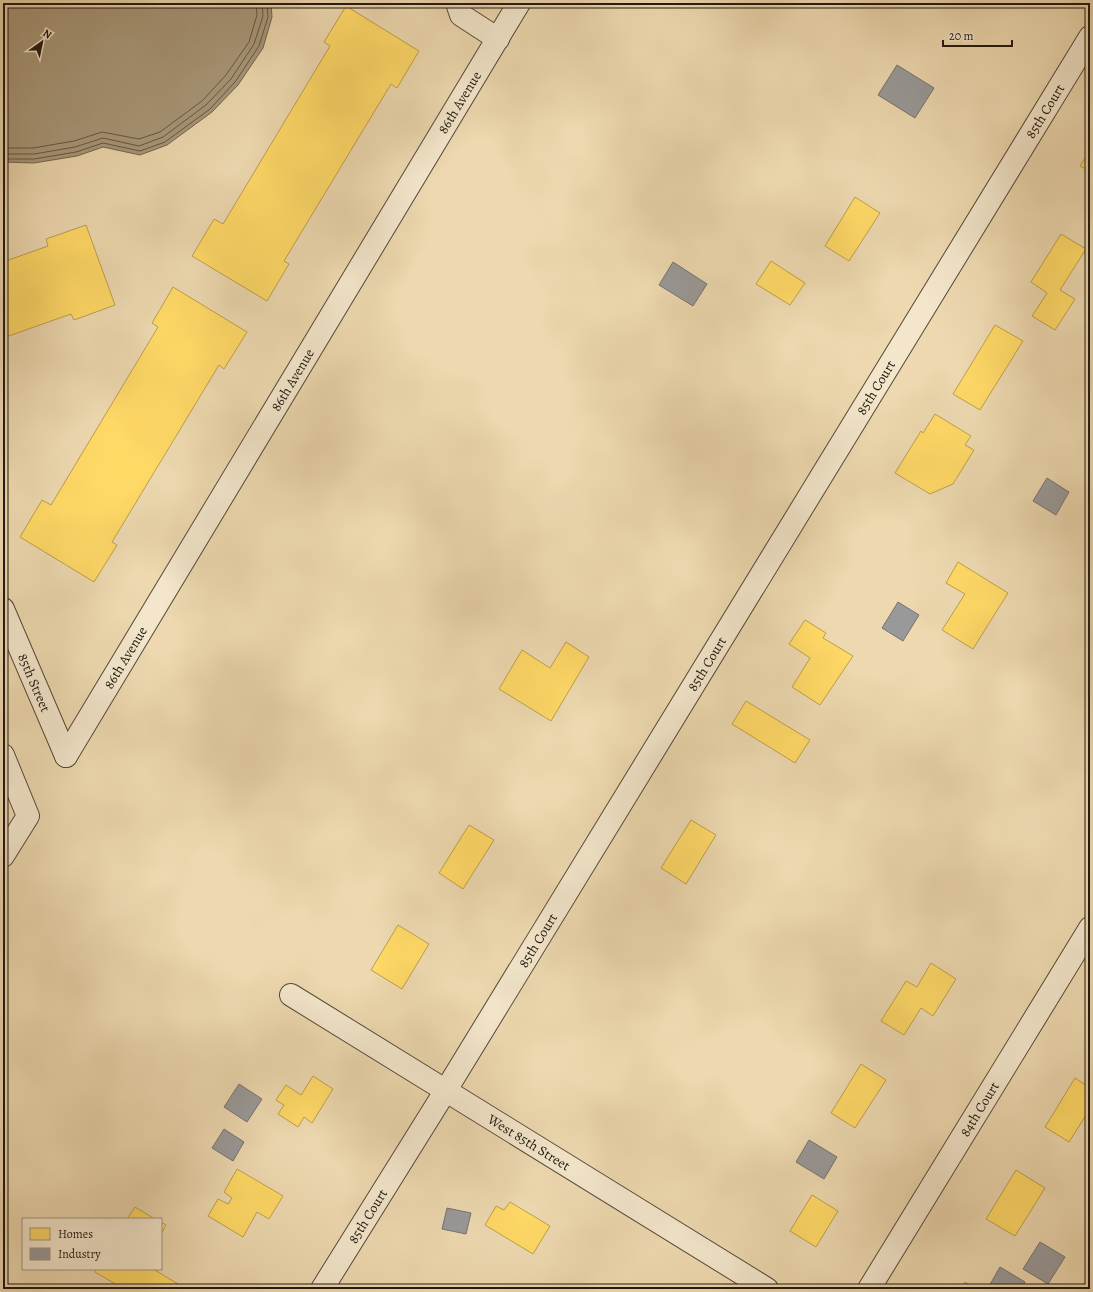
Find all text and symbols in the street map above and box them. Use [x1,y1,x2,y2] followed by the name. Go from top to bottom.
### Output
[22,22,62,62] north arrow
[943,22,1012,48] scale bar
[40,26,55,43] text: N
[949,28,973,44] text: 20 m
[434,68,486,137] street label: 86th Avenue
[1021,80,1069,142] street label: 85th Court
[267,345,319,415] street label: 86th Avenue
[852,357,900,419] street label: 85th Court
[100,623,152,693] street label: 86th Avenue
[683,633,731,695] street label: 85th Court
[13,650,55,715] street label: 85th Street
[514,909,562,971] street label: 85th Court
[956,1078,1004,1140] street label: 84th Court
[483,1109,574,1175] street label: West 85th Street
[344,1185,392,1247] street label: 85th Court
[22,1218,162,1270] legend
[58,1226,93,1242] text: Homes
[58,1246,101,1262] text: Industry

